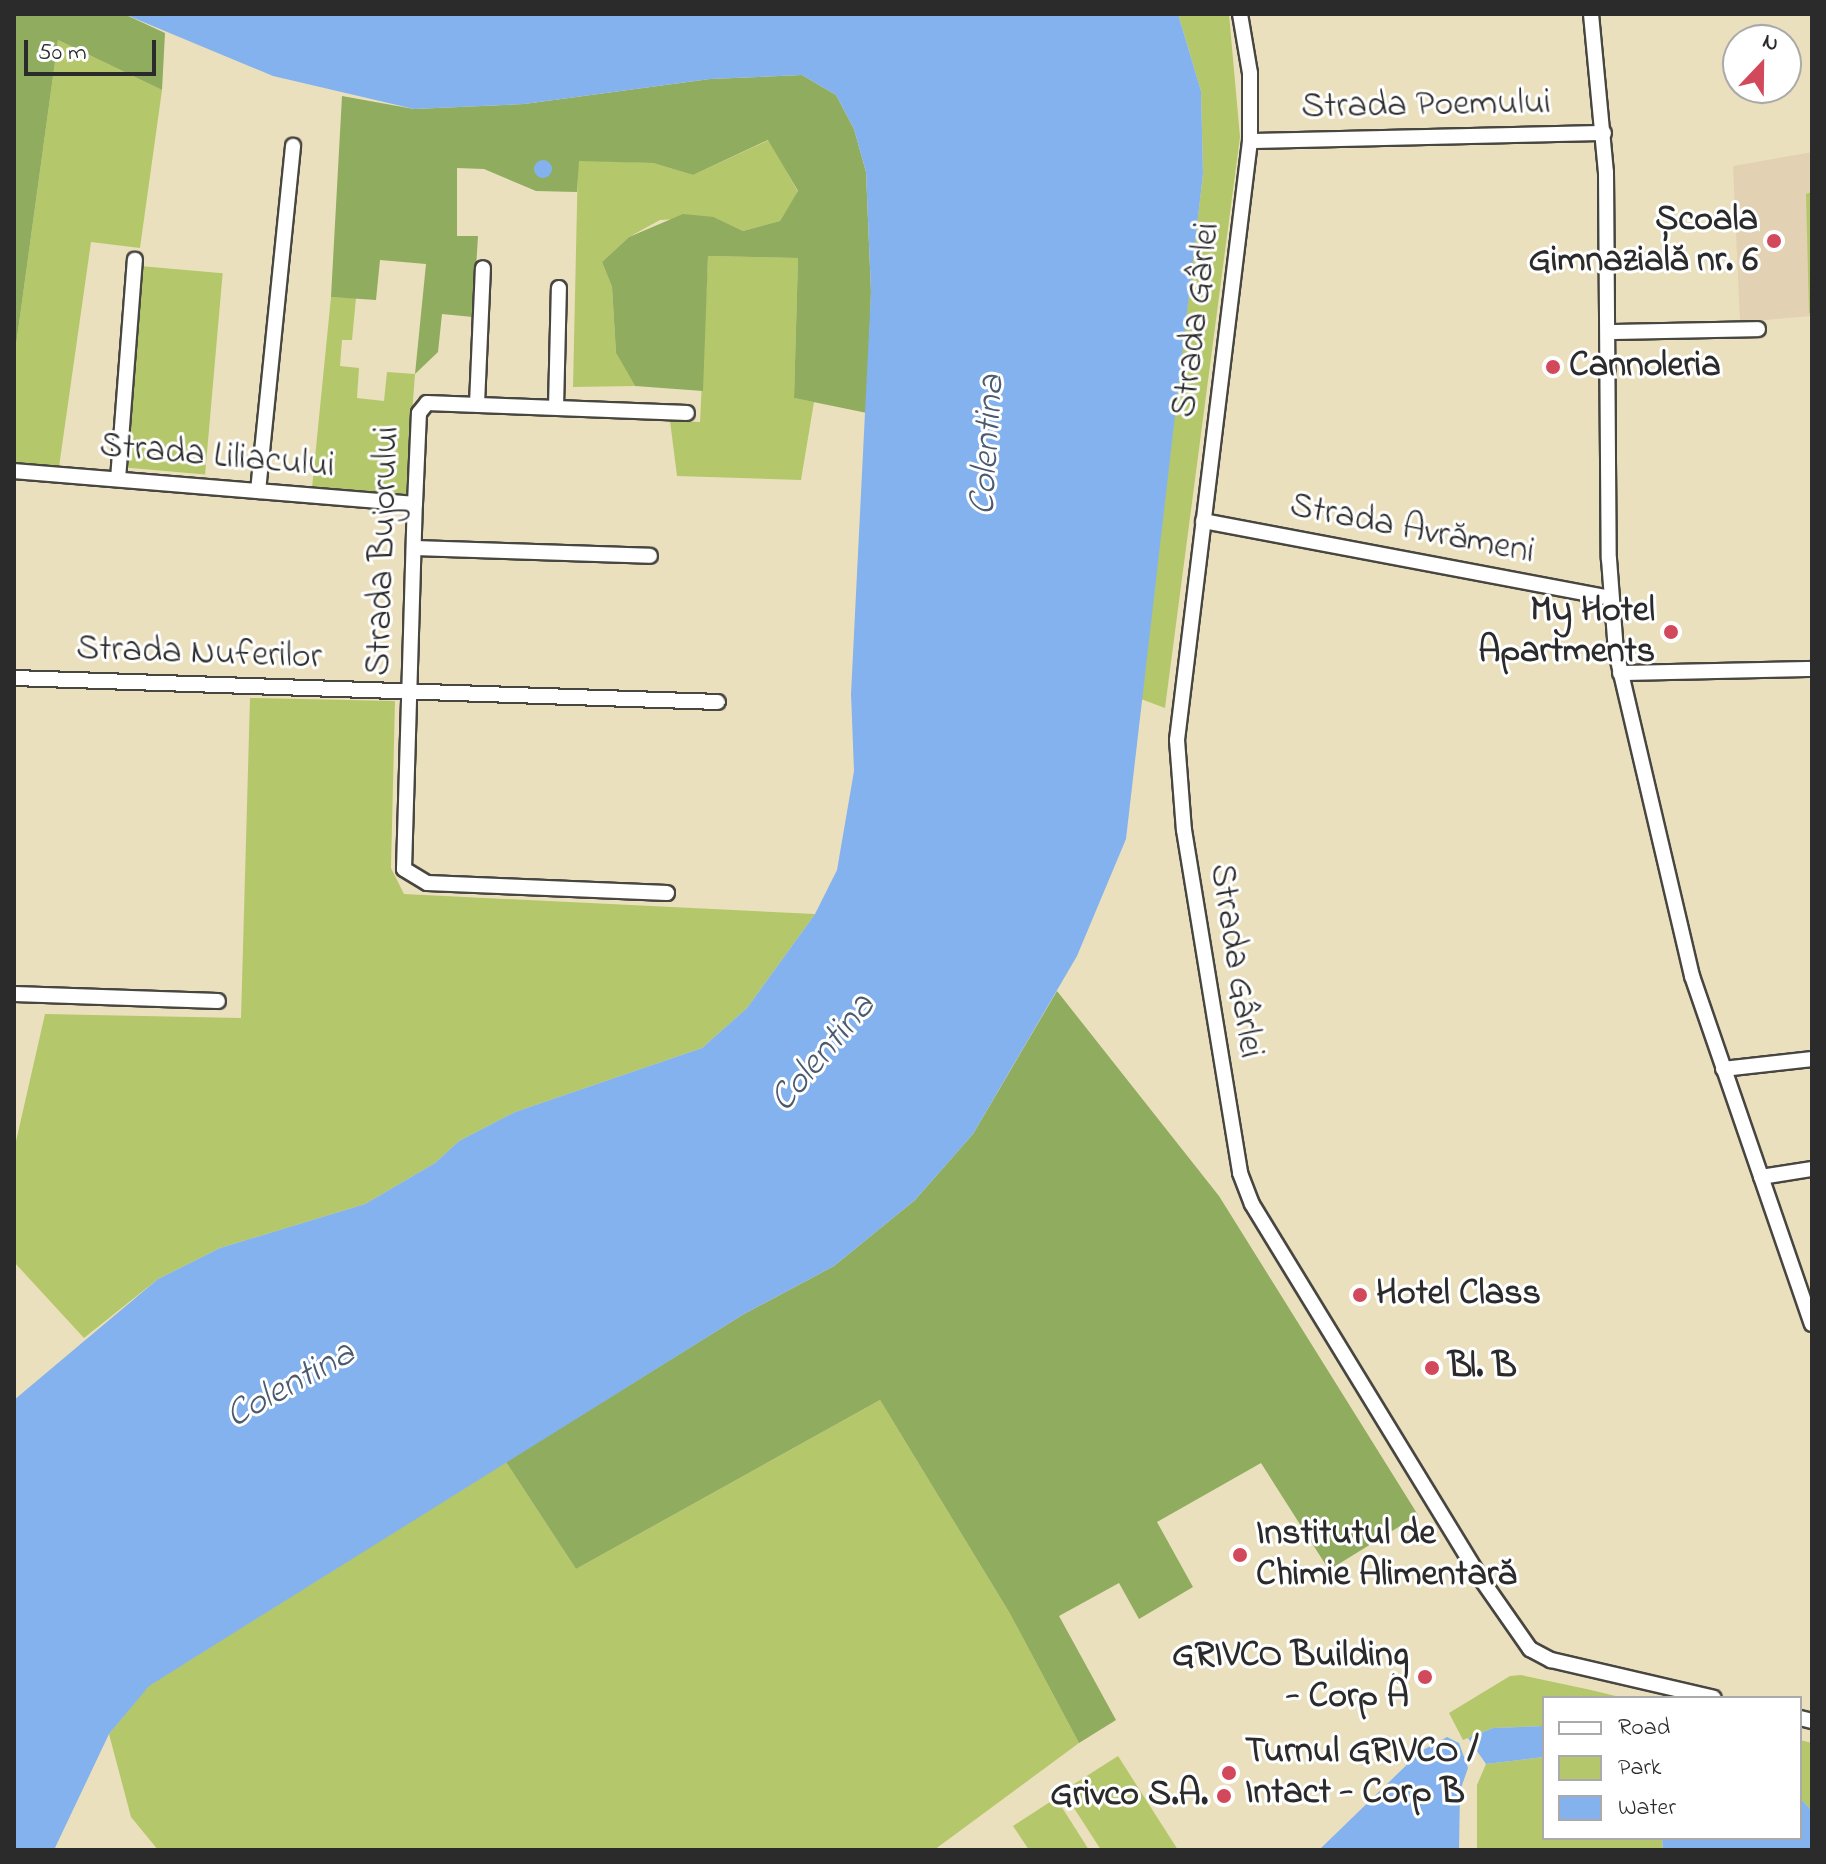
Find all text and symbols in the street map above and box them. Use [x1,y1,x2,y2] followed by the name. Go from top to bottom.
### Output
[28,24,160,74] scale bar
[1722,24,1802,104] north arrow
[1757,26,1783,61] text: N
[38,36,87,71] text: 50 m
[1301,82,1551,130] street label: Strada Poemului
[1528,198,1758,283] place label: Școala Gimnazială nr. 6
[1164,220,1230,420] street label: Strada Gârlei
[1765,232,1783,250] marker: Școala Gimnazială nr. 6
[1569,345,1721,389] place label: Cannoleria
[1544,358,1562,376] marker: Cannoleria
[961,373,1017,517] water label: Colentina
[98,425,336,489] street label: Strada Liliacului
[358,425,410,677] street label: Strada Bujorului
[1286,485,1538,575] street label: Strada Avrămeni
[1478,589,1655,674] place label: My Hotel Apartments
[1662,623,1680,641] marker: My Hotel Apartments
[75,628,323,680] street label: Strada Nuferilor
[1198,861,1272,1061] street label: Strada Gârlei
[761,986,887,1122] water label: Colentina
[1376,1273,1541,1317] place label: Hotel Class
[1351,1286,1369,1304] marker: Hotel Class
[219,1332,363,1440] water label: Colentina
[1448,1346,1517,1390] place label: Bl. B
[1423,1359,1441,1377] marker: Bl. B
[1256,1512,1516,1597] place label: Institutul de Chimie Alimentară
[1231,1546,1249,1564] marker: Institutul de Chimie Alimentară
[1172,1634,1409,1719] place label: GRIVCO Building - Corp A
[1416,1668,1434,1686] marker: GRIVCO Building - Corp A
[1542,1696,1802,1840] legend
[1618,1711,1670,1746] text: Road
[1245,1730,1479,1815] place label: Turnul GRIVCO / Intact - Corp B
[1618,1751,1661,1786] text: Park
[1220,1764,1238,1782] marker: Turnul GRIVCO / Intact - Corp B
[1050,1774,1208,1818] place label: Grivco S.A.
[1215,1787,1233,1805] marker: Grivco S.A.
[1618,1791,1676,1826] text: Water

